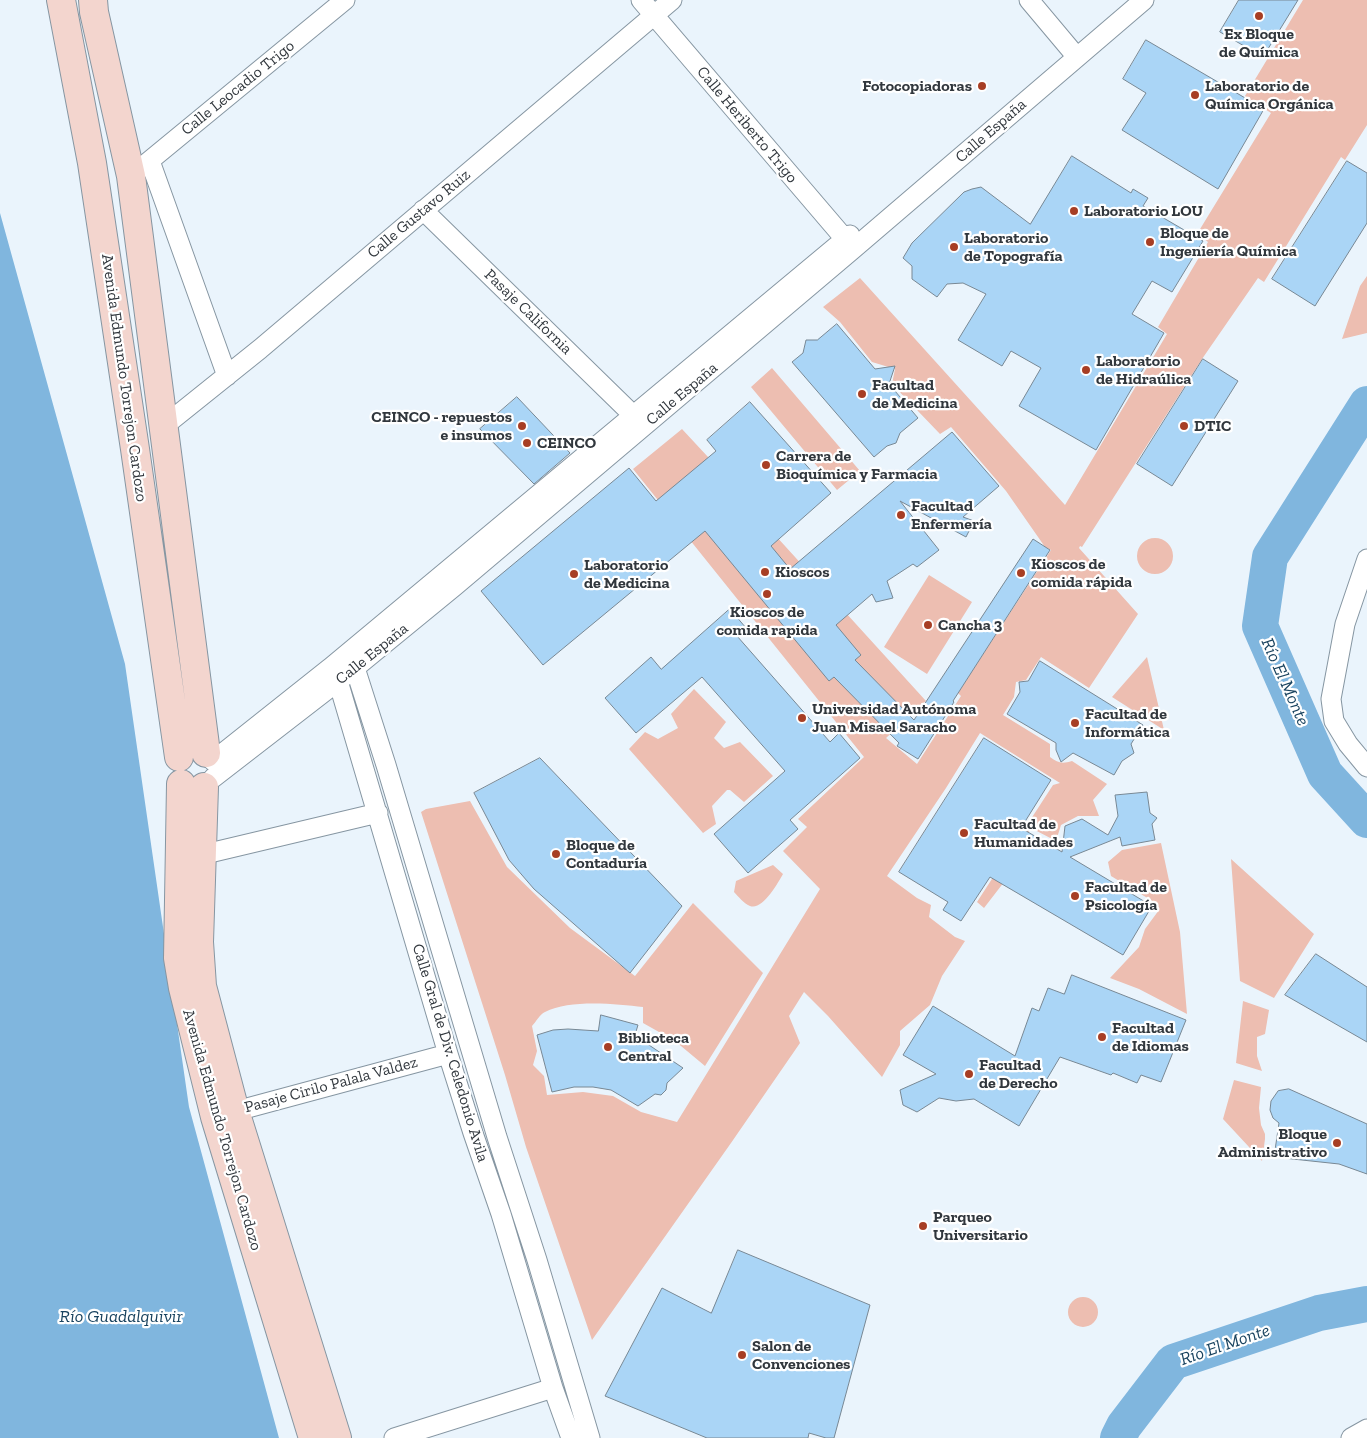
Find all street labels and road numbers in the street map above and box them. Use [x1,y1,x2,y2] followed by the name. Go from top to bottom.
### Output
[177,36,299,140] street label: Calle Leocadio Trigo
[693,63,801,187] street label: Calle Heriberto Trigo
[952,95,1030,167] street label: Calle España
[364,165,474,263] street label: Calle Gustavo Ruiz
[97,253,151,503] street label: Avenida Edmundo Torrejon Cardozo
[480,265,576,359] street label: Pasaje California
[642,359,722,429] street label: Calle España
[332,619,412,689] street label: Calle España
[408,942,492,1164] street label: Calle Gral de Div. Celedonio Avila
[178,1007,266,1253] street label: Avenida Edmundo Torrejon Cardozo
[242,1053,420,1117] street label: Pasaje Cirilo Palala Valdez

